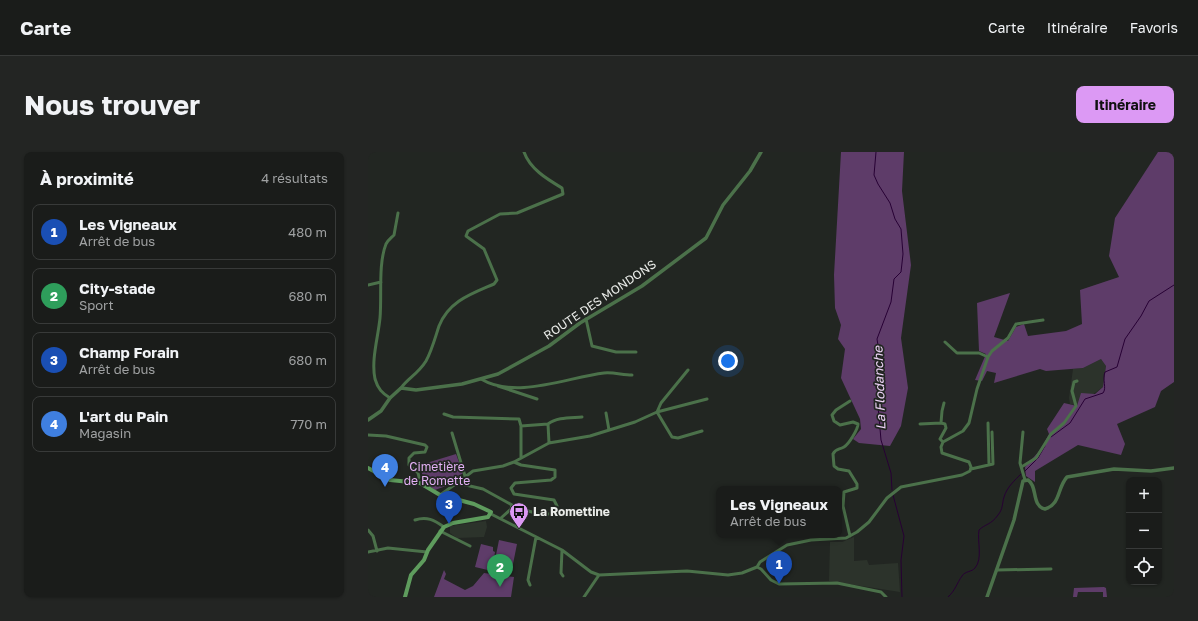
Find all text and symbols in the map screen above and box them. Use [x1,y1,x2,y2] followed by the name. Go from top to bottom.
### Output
[20,16,71,39] text: Carte
[988,19,1025,36] text: Carte
[1047,19,1108,36] text: Itinéraire
[1130,19,1178,36] text: Favoris
[1076,86,1174,123] button: Itinéraire
[24,88,200,121] text: Nous trouver
[40,168,134,189] text: À proximité
[261,170,328,186] text: 4 résultats
[79,215,177,233] text: Les Vigneaux
[51,224,57,240] text: 1
[288,224,327,240] text: 480 m
[79,233,155,249] text: Arrêt de bus
[541,256,659,343] street label: ROUTE DES MONDONS
[79,279,155,297] text: City-stade
[50,288,58,304] text: 2
[288,288,327,304] text: 680 m
[79,297,114,313] text: Sport
[79,343,179,361] text: Champ Forain
[869,344,888,430] water label: La Flodanche
[718,351,738,371] your location
[50,352,58,368] text: 3
[288,352,327,368] text: 680 m
[79,361,155,377] text: Arrêt de bus
[79,407,168,425] text: L'art du Pain
[50,416,58,432] text: 4
[290,416,327,432] text: 770 m
[79,425,131,441] text: Magasin
[372,454,398,487] pin: 4
[404,459,470,488] park label: Cimetière de Romette
[1126,477,1162,585] map controls
[1126,477,1162,513] button: +
[716,486,842,538] popup
[436,491,462,524] pin: 3
[730,495,828,513] text: Les Vigneaux
[508,501,530,529] bus stop icon: La Romettine
[533,504,610,519] place label: La Romettine
[730,513,806,529] text: Arrêt de bus
[1126,513,1162,549] button: −
[1126,549,1162,585] button: locate
[766,551,792,584] pin: 1
[487,554,513,587] pin: 2

